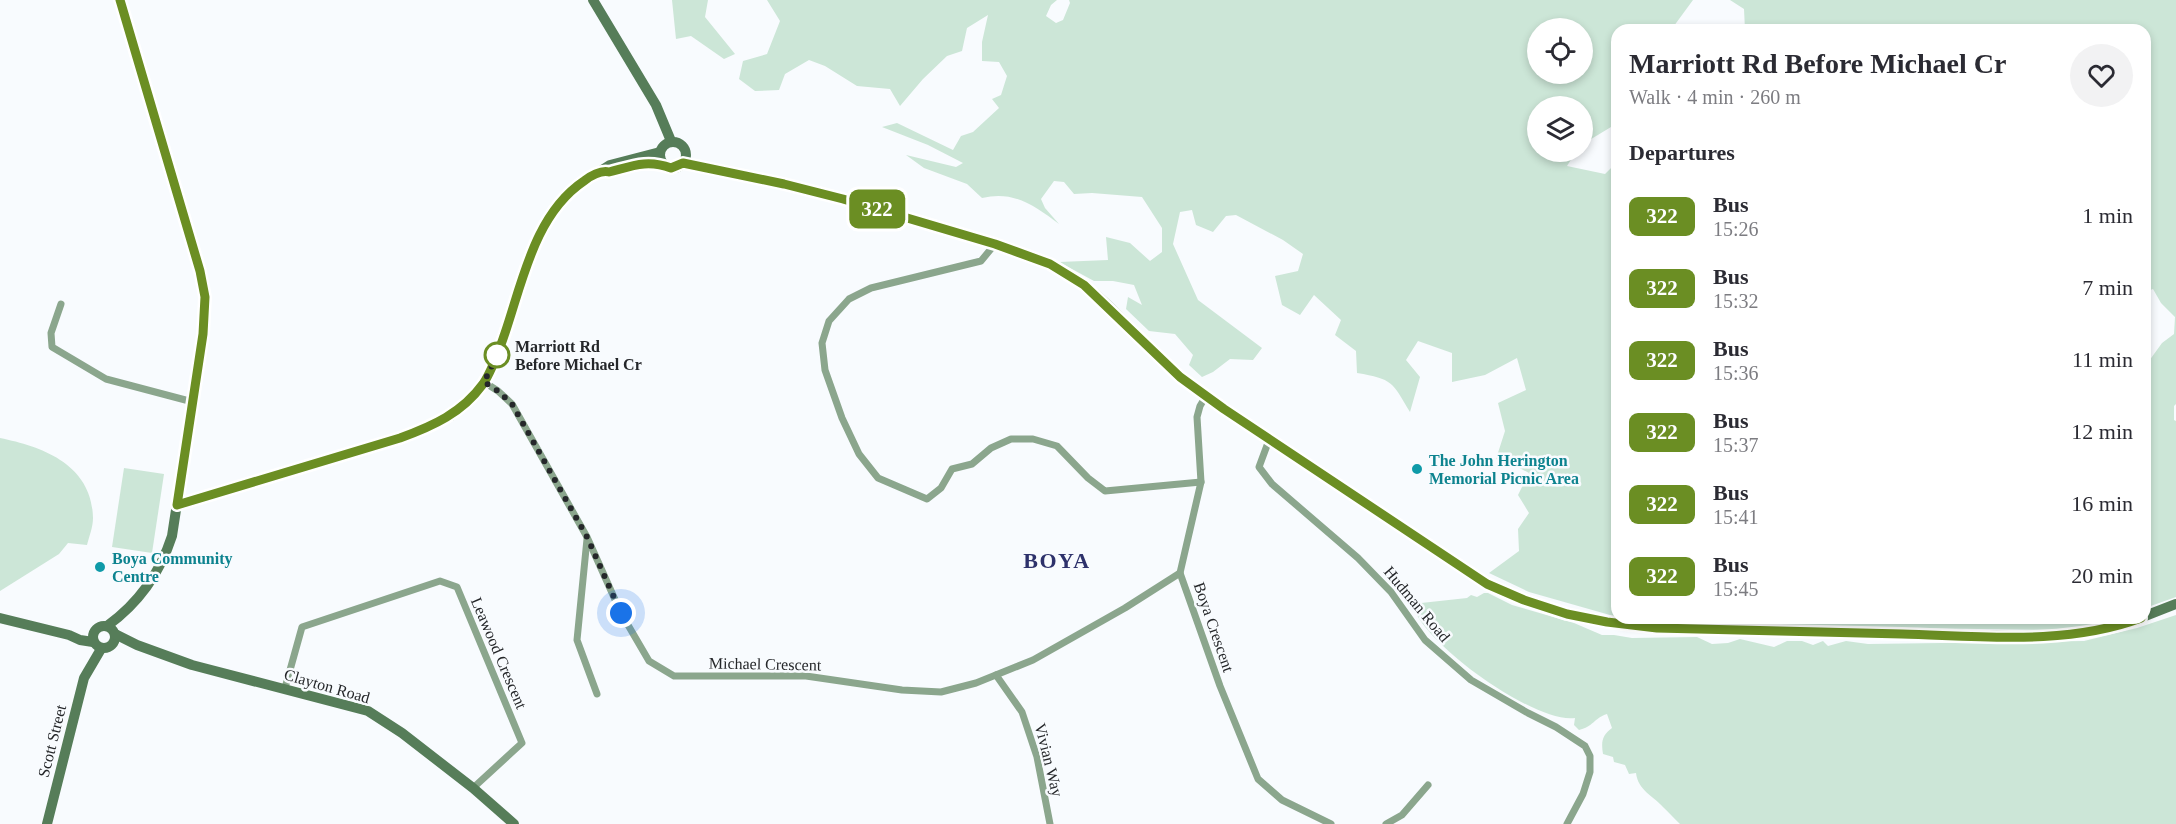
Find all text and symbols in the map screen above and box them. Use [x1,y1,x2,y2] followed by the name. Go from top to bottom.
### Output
[1527,18,1593,162] map controls
[1527,18,1593,84] button: locate
[2070,44,2133,107] button: heart
[1629,48,2006,79] text: Marriott Rd Before Michael Cr
[1629,86,1801,108] text: Walk · 4 min · 260 m
[1527,96,1593,162] button: layers
[1629,140,1735,165] text: Departures
[842,190,912,228] line badge: 322
[1713,192,1748,217] text: Bus
[861,197,893,221] text: 322
[2082,203,2133,228] text: 1 min
[1646,204,1678,228] text: 322
[1713,218,1759,240] text: 15:26
[1713,264,1748,289] text: Bus
[2082,275,2133,300] text: 7 min
[1646,276,1678,300] text: 322
[1713,290,1759,312] text: 15:32
[1713,336,1748,361] text: Bus
[515,338,642,373] place label: Marriott Rd Before Michael Cr
[484,342,510,368] marker: Marriott Rd Before Michael Cr
[2072,347,2133,372] text: 11 min
[1646,348,1678,372] text: 322
[1713,362,1759,384] text: 15:36
[1713,408,1748,433] text: Bus
[2071,419,2133,444] text: 12 min
[1646,420,1678,444] text: 322
[1713,434,1759,456] text: 15:37
[1429,452,1579,487] place label: The John Herington Memorial Picnic Area
[1410,462,1424,476] marker: The John Herington Memorial Picnic Area
[1713,480,1748,505] text: Bus
[2071,491,2133,516] text: 16 min
[1646,492,1678,516] text: 322
[1713,506,1759,528] text: 15:41
[1023,548,1091,573] district label: BOYA
[112,550,232,585] place label: Boya Community Centre
[1713,552,1748,577] text: Bus
[93,560,107,574] marker: Boya Community Centre
[1381,563,1453,645] street label: Hudman Road
[2071,563,2133,588] text: 20 min
[1646,564,1678,588] text: 322
[1713,578,1759,600] text: 15:45
[1190,580,1237,675] street label: Boya Crescent
[468,595,530,712] street label: Leawood Crescent
[606,598,636,628] your location
[709,655,822,673] street label: Michael Crescent
[282,666,372,707] street label: Clayton Road
[35,702,69,779] street label: Scott Street
[1031,721,1066,799] street label: Vivian Way

